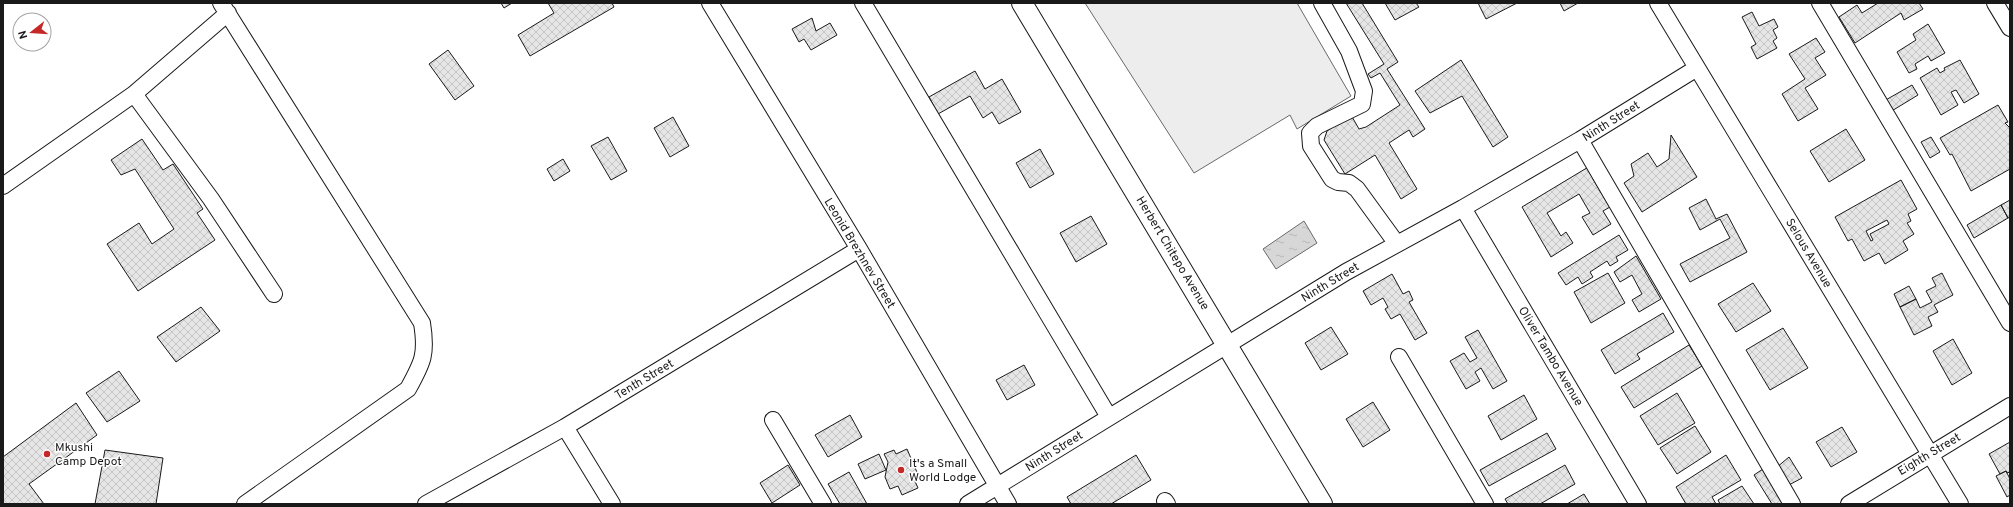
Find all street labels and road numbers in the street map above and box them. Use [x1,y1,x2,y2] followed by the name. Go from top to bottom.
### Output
[1580,98,1643,146] street label: Ninth Street
[1132,194,1212,313] street label: Herbert Chitepo Avenue
[820,195,898,312] street label: Leonid Brezhnev Street
[1781,216,1835,291] street label: Selous Avenue
[1299,259,1363,306] street label: Ninth Street
[1514,304,1586,409] street label: Oliver Tambo Avenue
[612,356,677,404] street label: Tenth Street
[1023,428,1086,476] street label: Ninth Street
[1895,430,1964,480] street label: Eighth Street

